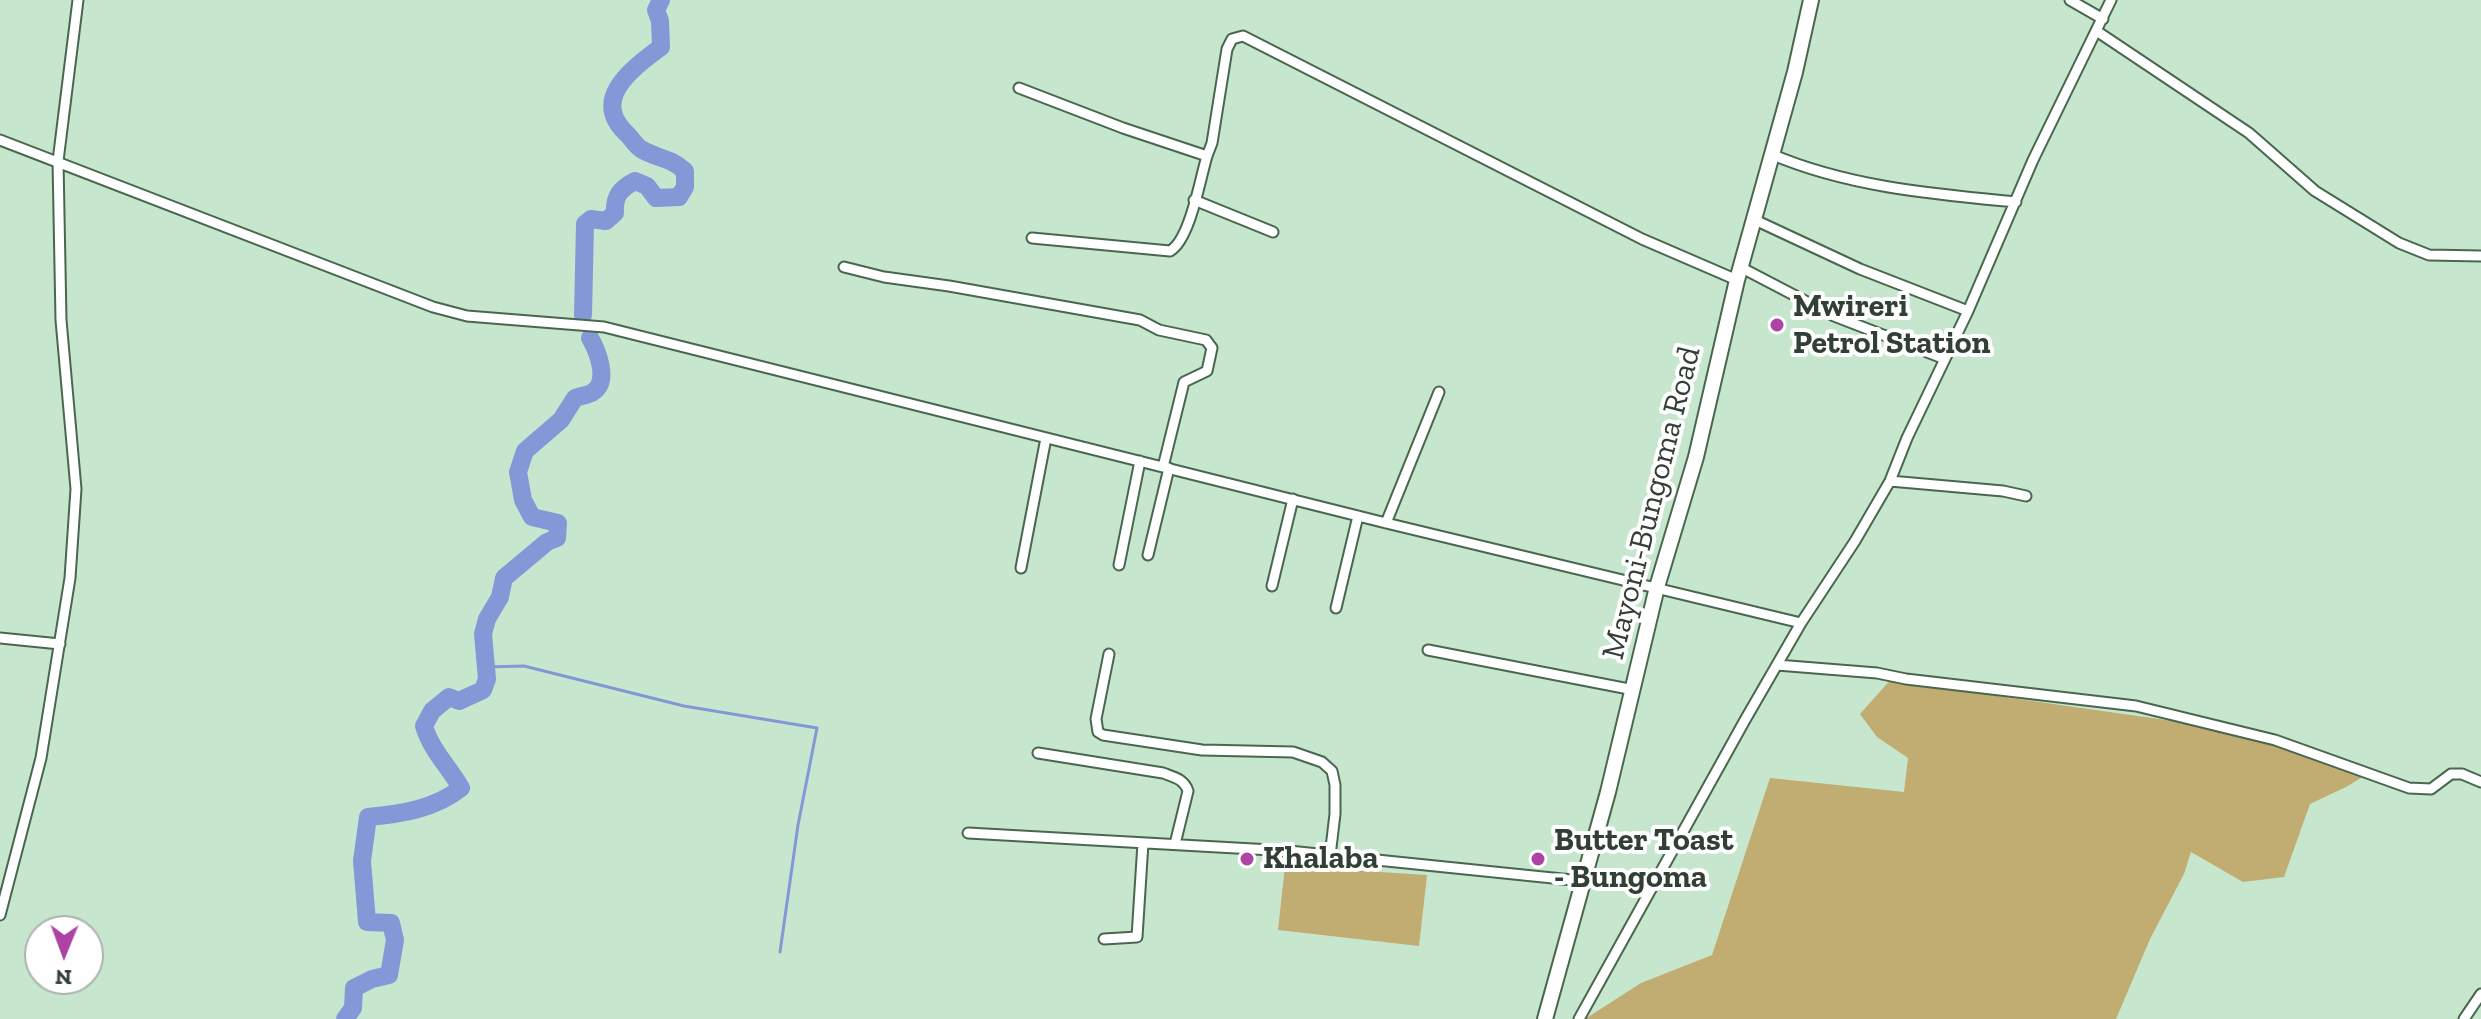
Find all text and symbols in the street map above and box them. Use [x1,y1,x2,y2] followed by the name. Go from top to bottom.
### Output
[1793,288,1990,363] place label: Mwireri Petrol Station
[1768,316,1786,334] marker: Mwireri Petrol Station
[1595,343,1709,663] street label: Mayoni-Bungoma Road
[1554,822,1733,897] place label: Butter Toast - Bungoma
[1263,840,1378,878] place label: Khalaba
[1238,850,1256,868] marker: Khalaba
[1529,850,1547,868] marker: Butter Toast - Bungoma
[24,915,104,995] north arrow
[55,964,72,991] text: N

